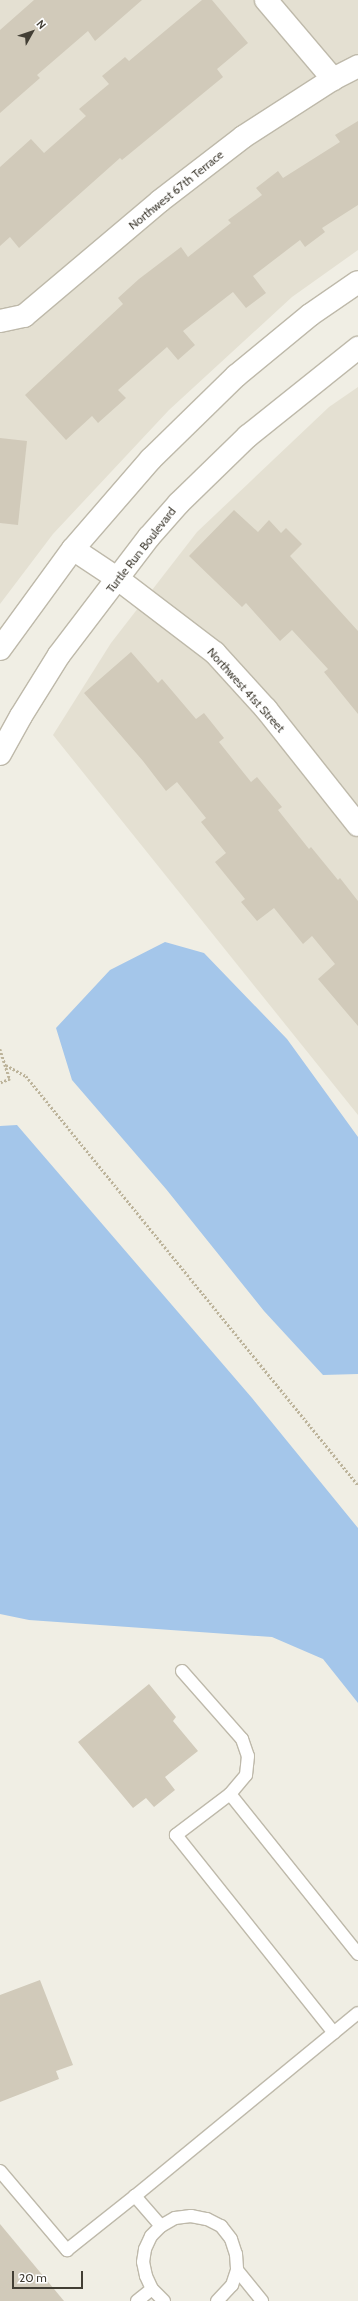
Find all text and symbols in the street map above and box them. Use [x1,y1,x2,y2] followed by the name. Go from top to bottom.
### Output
[12,12,52,52] north arrow
[33,17,49,32] text: N
[126,147,226,233] street label: Northwest 67th Terrace
[103,504,179,596] street label: Turtle Run Boulevard
[204,645,288,735] street label: Northwest 41st Street
[14,2263,85,2289] scale bar
[19,2270,47,2285] text: 20 m

